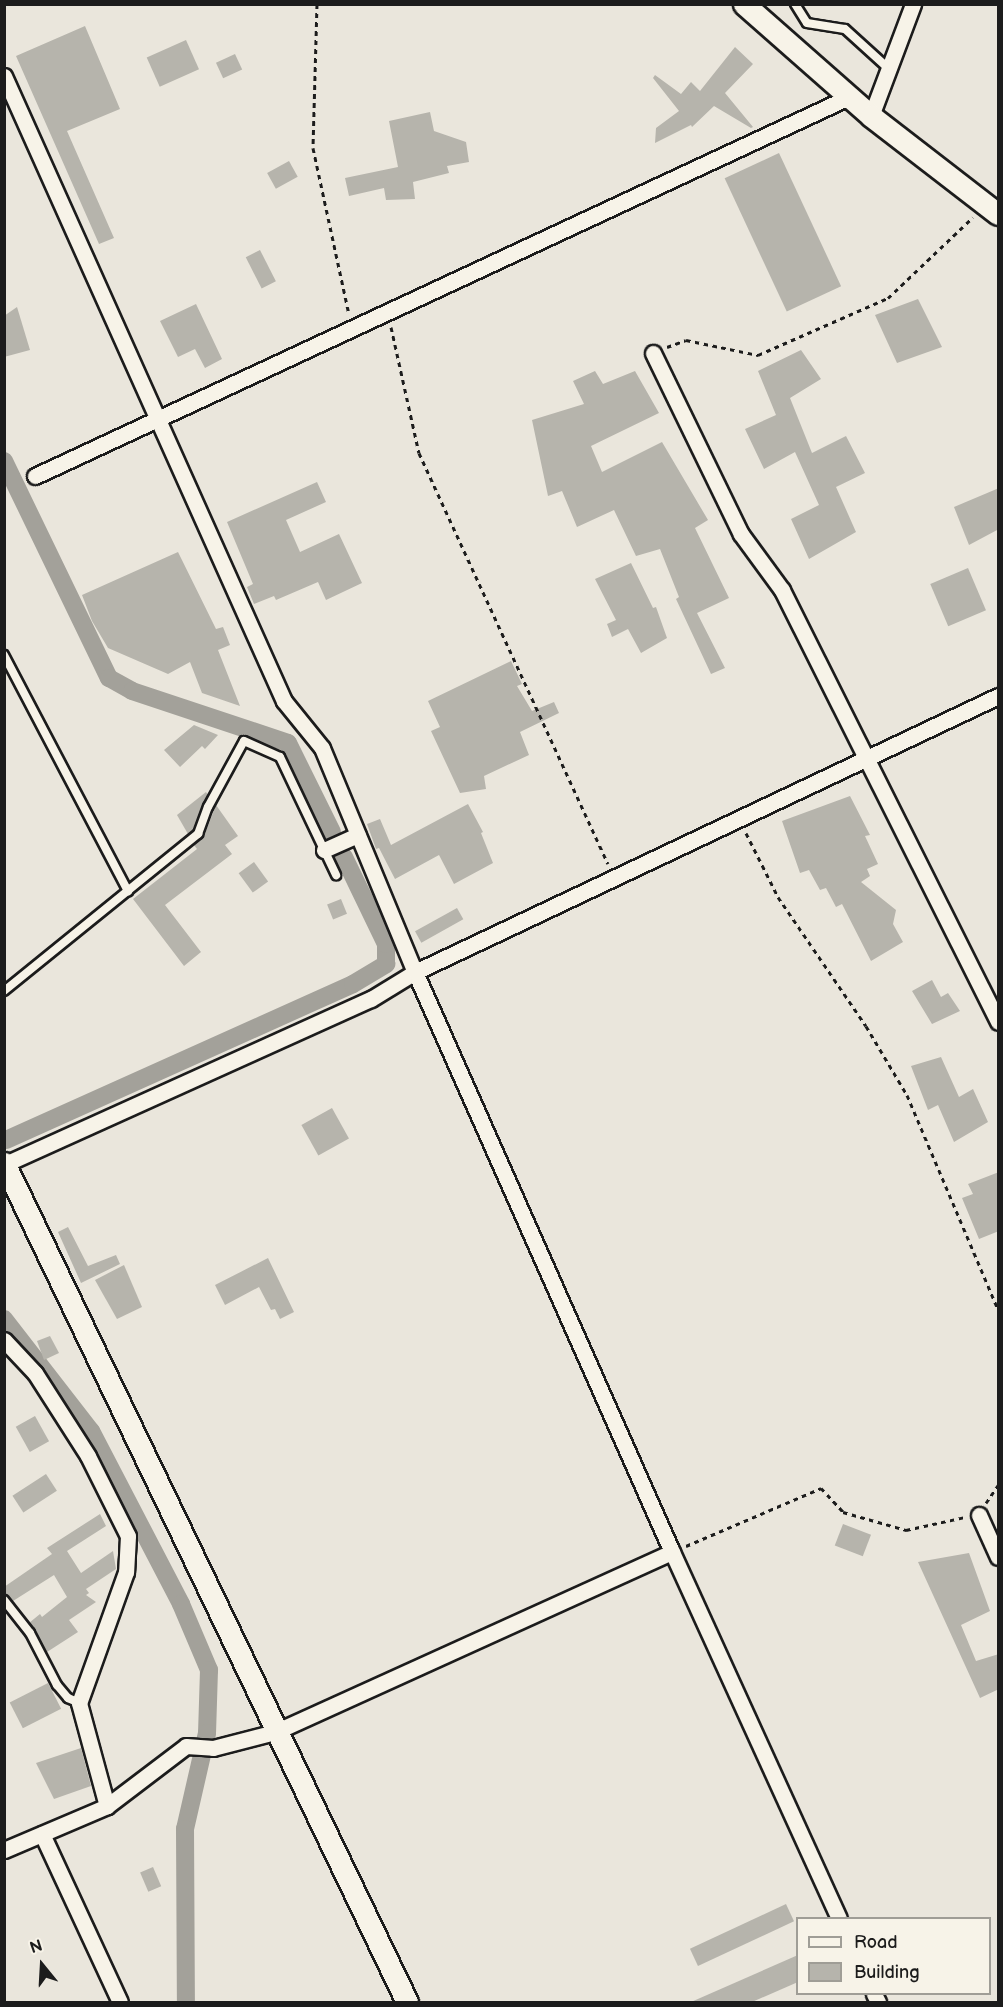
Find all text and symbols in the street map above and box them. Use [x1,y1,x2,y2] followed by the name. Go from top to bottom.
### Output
[796,1917,991,1995] legend
[854,1932,898,1953] text: Road
[12,1935,72,1995] north arrow
[28,1937,45,1958] text: N
[854,1962,920,1983] text: Building

